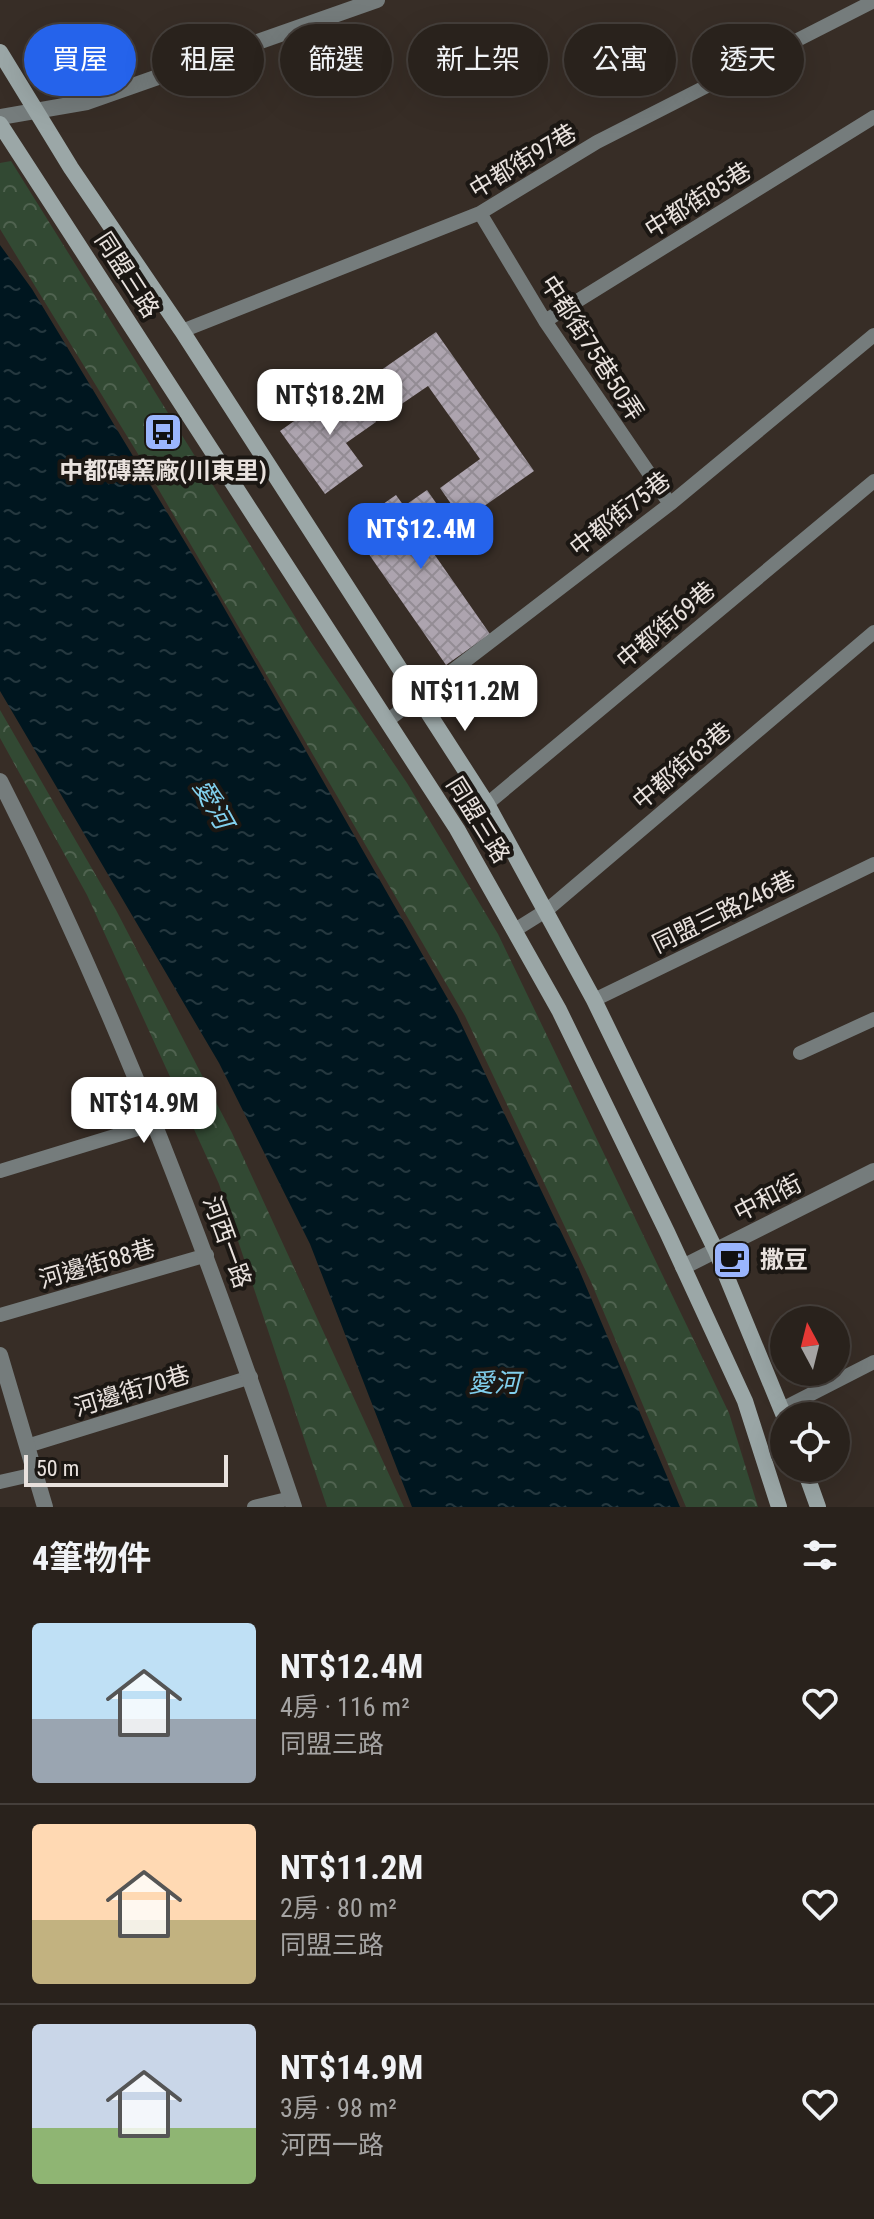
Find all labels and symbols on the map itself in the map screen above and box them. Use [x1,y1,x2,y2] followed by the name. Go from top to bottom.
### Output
[464,118,582,204] street label: 中都街97巷
[640,156,756,244] street label: 中都街85巷
[89,227,165,323] street label: 同盟三路
[535,270,649,426] street label: 中都街75巷50弄
[247,369,413,437] pin: NT$18.2M
[142,411,184,453] bus stop icon: 中都磚窯廠(川東里)
[59,457,267,485] place label: 中都磚窯廠(川東里)
[564,466,676,562] street label: 中都街75巷
[338,503,504,571] pin: NT$12.4M
[611,576,721,674] street label: 中都街69巷
[382,665,548,733] pin: NT$11.2M
[627,717,737,815] street label: 中都街63巷
[441,772,515,868] street label: 同盟三路
[187,774,241,838] water label: 愛河
[648,865,800,959] street label: 同盟三路246巷
[61,1077,227,1145] pin: NT$14.9M
[730,1169,806,1227] street label: 中和街
[197,1192,257,1292] street label: 河西一路
[36,1234,158,1294] street label: 河邊街88巷
[711,1239,753,1281] cafe icon: 撒豆
[760,1246,808,1274] place label: 撒豆
[770,1306,850,1386] north arrow
[71,1360,193,1422] street label: 河邊街70巷
[468,1368,525,1398] water label: 愛河
[24,1451,228,1487] scale bar

